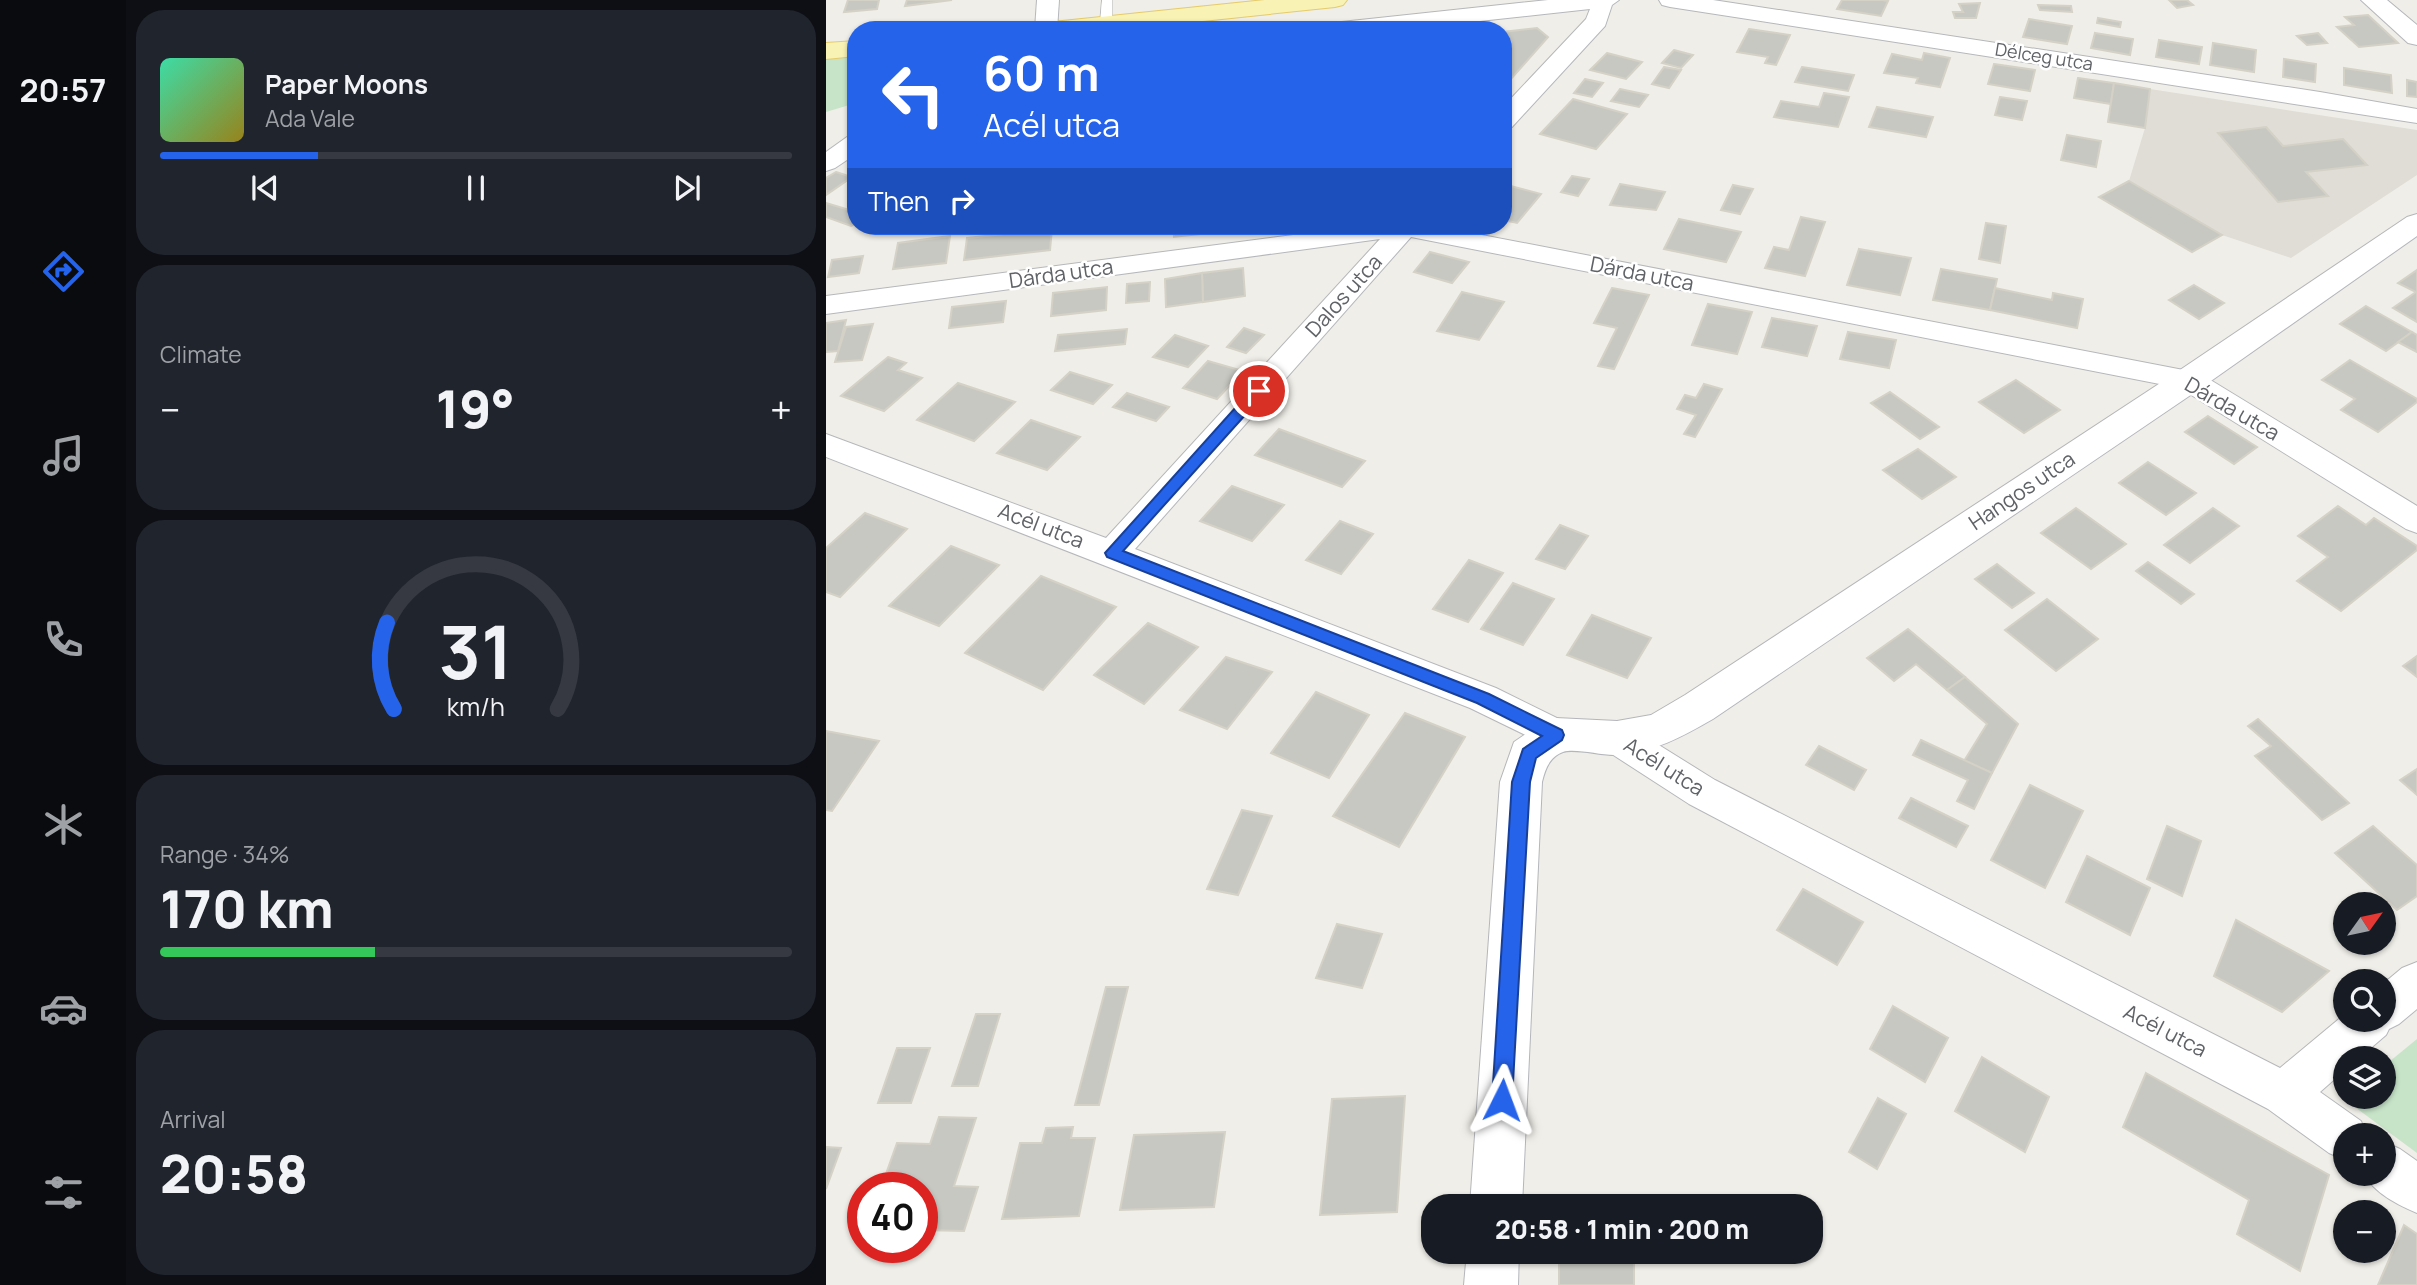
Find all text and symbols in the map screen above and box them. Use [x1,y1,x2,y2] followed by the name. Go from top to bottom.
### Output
[1994,36,2095,76] street label: Délceg utca
[983,39,1100,106] text: 60 m
[868,49,959,140] icon: left
[265,66,428,102] text: Paper Moons
[20,68,106,112] text: 20:57
[265,102,355,134] text: Ada Vale
[983,103,1120,147] text: Acél utca
[246,169,284,207] icon: previous
[457,169,495,207] icon: pause
[668,169,706,207] icon: next
[943,182,981,220] icon: right
[868,183,929,219] text: Then
[39,247,88,296] icon: directions
[1299,248,1388,343] street label: Dalos utca
[1588,249,1696,297] street label: Dárda utca
[1007,252,1115,294] street label: Dárda utca
[160,338,242,370] text: Climate
[1229,361,1289,421] pin
[2180,370,2285,447] street label: Dárda utca
[1240,372,1278,410] icon: arrive
[436,373,515,444] text: 19°
[160,383,181,435] text: −
[770,383,792,435] text: +
[39,431,88,480] icon: music
[1963,444,2080,536] street label: Hangos utca
[994,496,1088,554] street label: Acél utca
[439,601,513,701] text: 31
[39,615,88,664] icon: phone
[447,688,505,723] text: km/h
[1619,730,1710,802] street label: Acél utca
[39,800,88,849] icon: climate
[160,838,289,870] text: Range · 34%
[160,873,334,944] text: 170 km
[2333,892,2396,956] north arrow
[2333,892,2396,1263] map controls
[2333,969,2396,1032] button: search
[39,984,88,1033] icon: car
[2119,997,2212,1063] street label: Acél utca
[2333,1046,2396,1109] button: layers
[1465,1063,1539,1137] position arrow
[160,1103,226,1135] text: Arrival
[2333,1123,2396,1186] button: +
[160,1138,308,1209] text: 20:58
[39,1168,88,1217] icon: filters
[847,1172,938,1263] speed limit sign: 40
[2333,1200,2396,1263] button: −
[1495,1211,1749,1247] text: 20:58 · 1 min · 200 m

